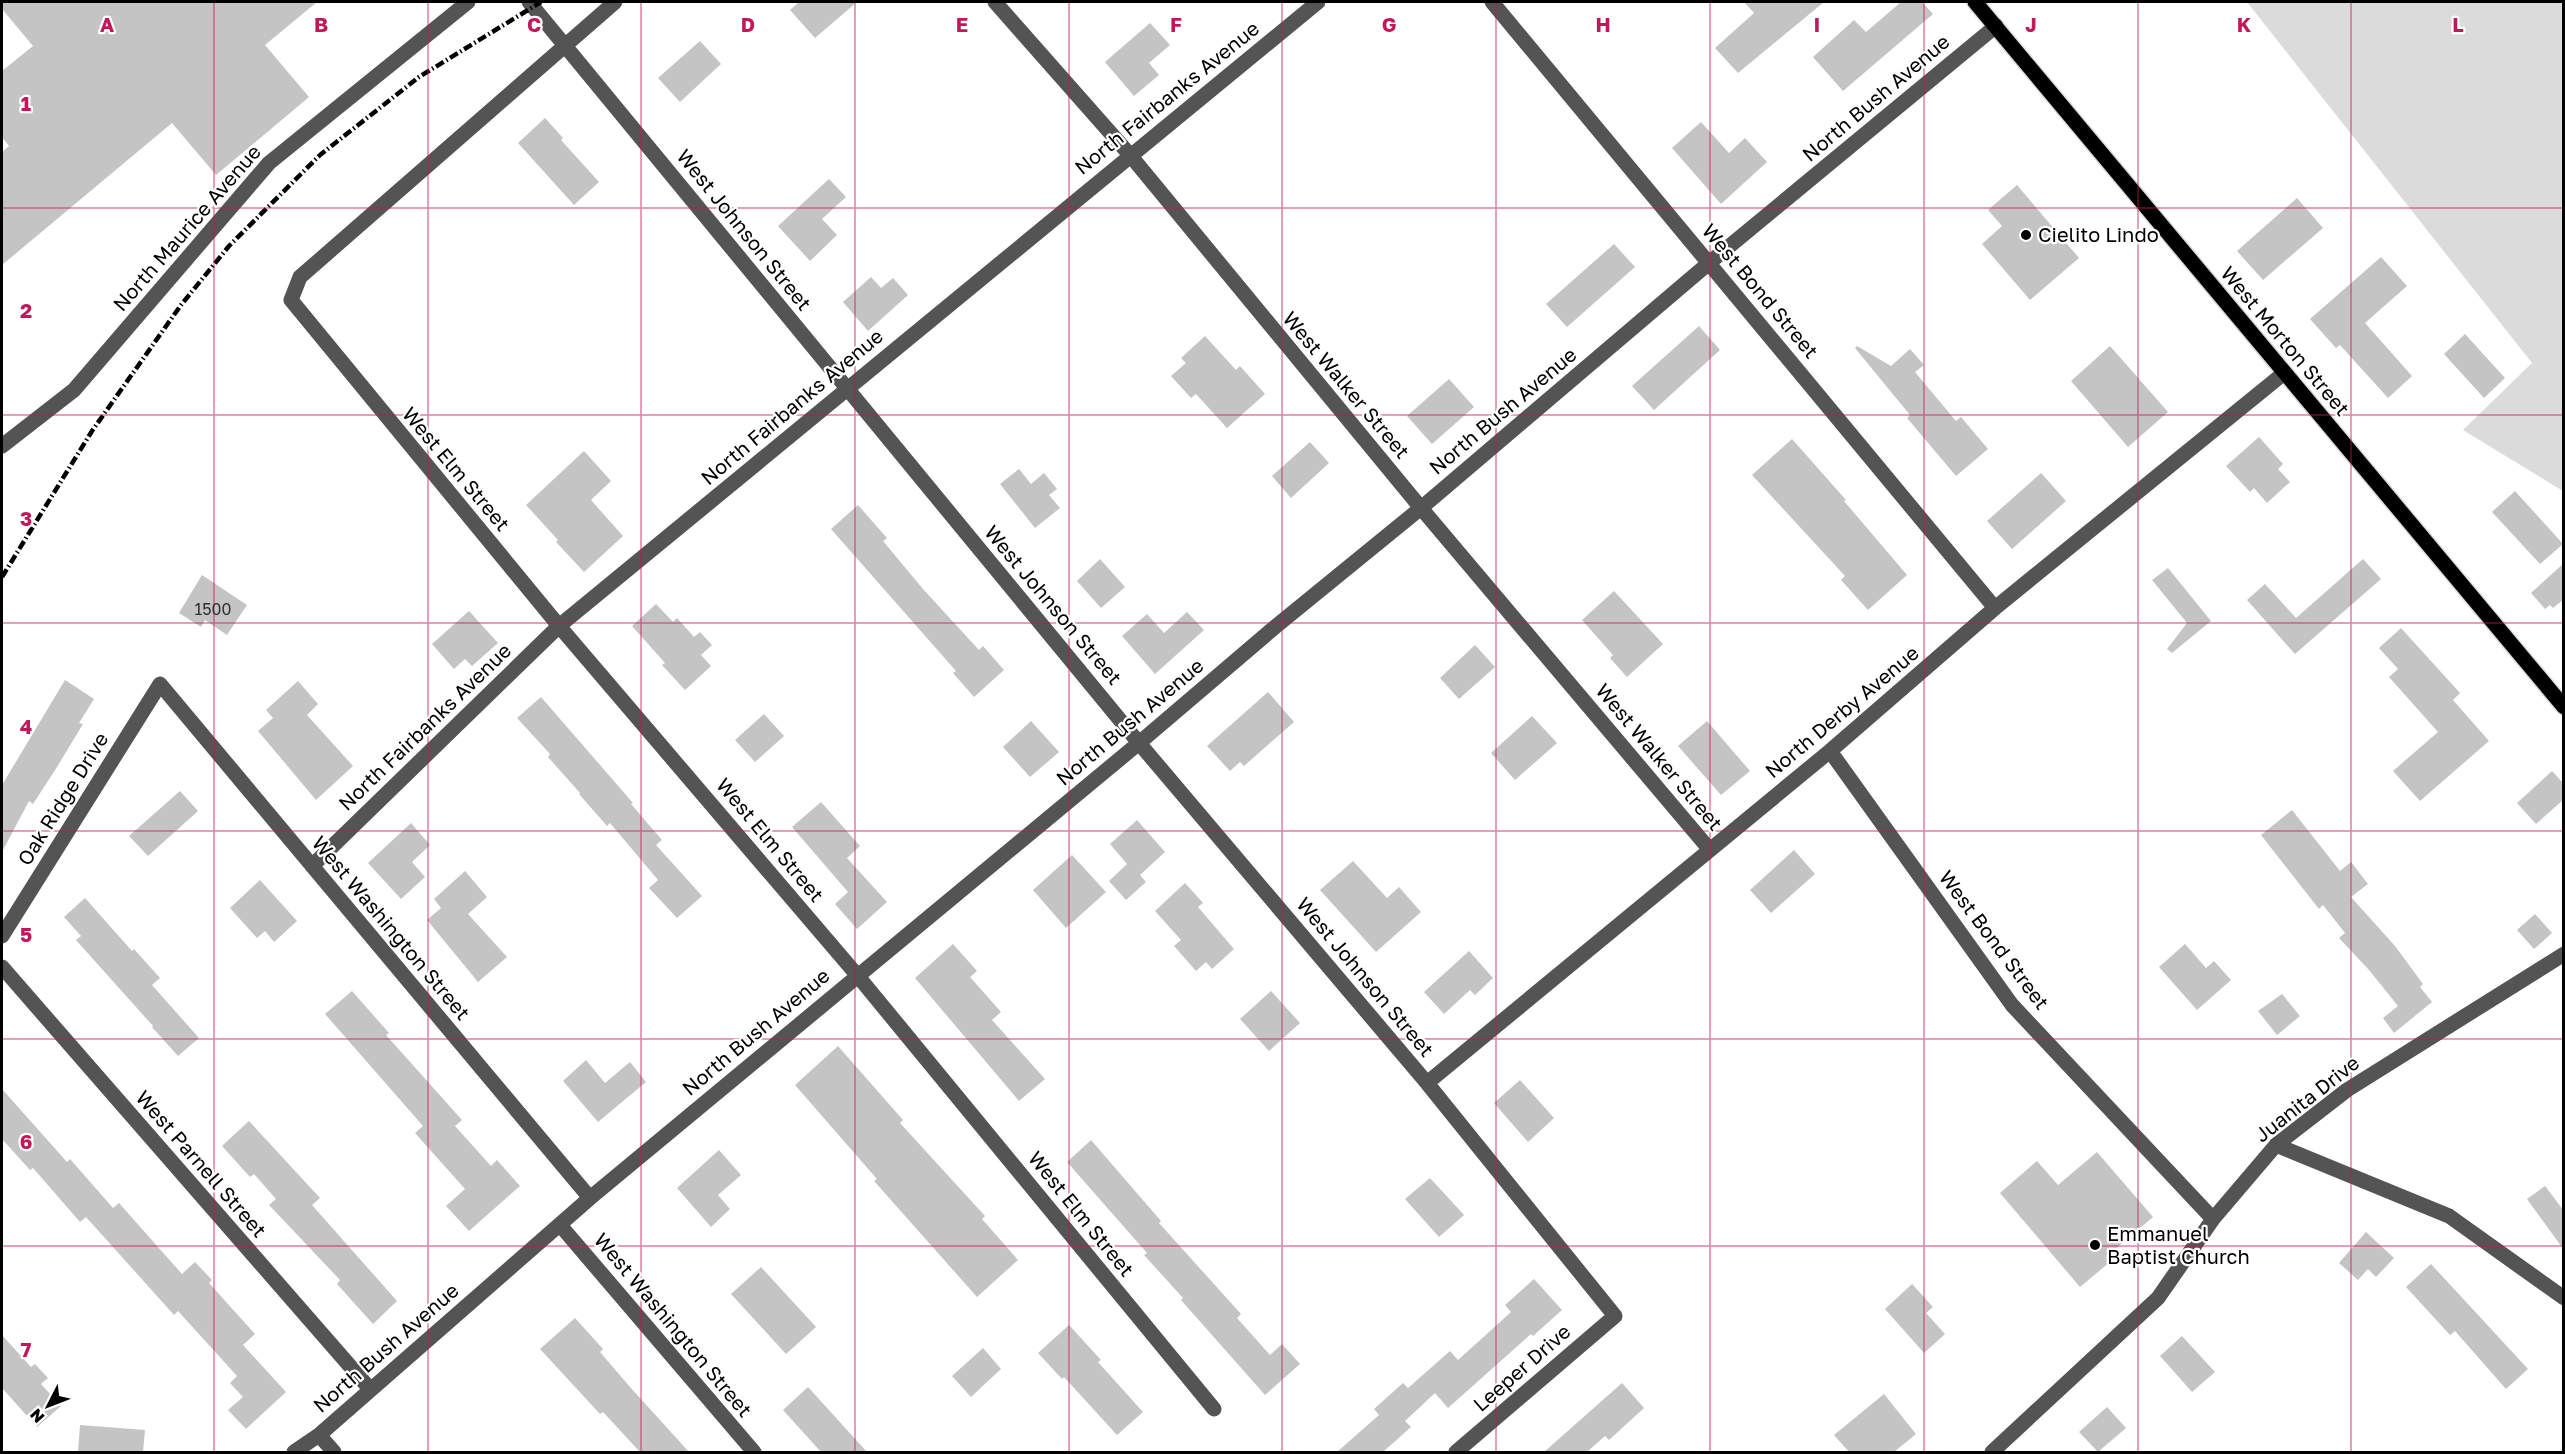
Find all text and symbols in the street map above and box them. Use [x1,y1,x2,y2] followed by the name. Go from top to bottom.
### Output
[100,12,114,36] text: A
[314,12,328,36] text: B
[527,12,541,36] text: C
[741,12,755,36] text: D
[956,12,968,36] text: E
[1382,12,1396,36] text: G
[1595,12,1611,36] text: H
[1814,12,1820,36] text: I
[2025,12,2037,36] text: J
[2237,12,2252,36] text: K
[2452,12,2464,36] text: L
[1070,16,1264,180] street label: North Fairbanks Avenue
[1797,29,1954,166] street label: North Bush Avenue
[21,91,31,115] text: 1
[107,139,265,315] street label: North Maurice Avenue
[672,144,817,315] street label: West Johnson Street
[1698,218,1824,362] street label: West Bond Street
[2038,222,2159,246] place label: Cielito Lindo
[2019,228,2033,242] marker: Cielito Lindo
[2216,261,2355,420] street label: West Morton Street
[20,298,32,322] text: 2
[1278,306,1415,463] street label: West Walker Street
[696,323,887,489] street label: North Fairbanks Avenue
[1424,342,1581,479] street label: North Bush Avenue
[398,402,515,535] street label: West Elm Street
[20,506,32,530] text: 3
[980,520,1127,689] street label: West Johnson Street
[195,599,231,619] house number: 1500
[333,638,515,815] street label: North Fairbanks Avenue
[1760,640,1923,782] street label: North Derby Avenue
[1051,653,1208,790] street label: North Bush Avenue
[1591,678,1728,835] street label: West Walker Street
[20,714,32,738] text: 4
[12,728,113,869] street label: Oak Ridge Drive
[712,773,829,906] street label: West Elm Street
[308,831,476,1024] street label: West Washington Street
[1935,865,2055,1014] street label: West Bond Street
[1292,892,1439,1061] street label: West Johnson Street
[20,922,32,946] text: 5
[677,963,834,1100] street label: North Bush Avenue
[2249,1050,2363,1146] street label: Juanita Drive
[132,1085,272,1242] street label: West Parnell Street
[20,1129,32,1153] text: 6
[1024,1146,1140,1281] street label: West Elm Street
[2107,1221,2250,1268] place label: Emmanuel Baptist Church
[590,1228,758,1421] street label: West Washington Street
[2088,1238,2102,1252] marker: Emmanuel Baptist Church
[308,1278,463,1417] street label: North Bush Avenue
[1468,1319,1575,1416] street label: Leeper Drive
[21,1337,32,1361] text: 7
[18,1376,78,1436] north arrow
[25,1405,48,1427] text: N

